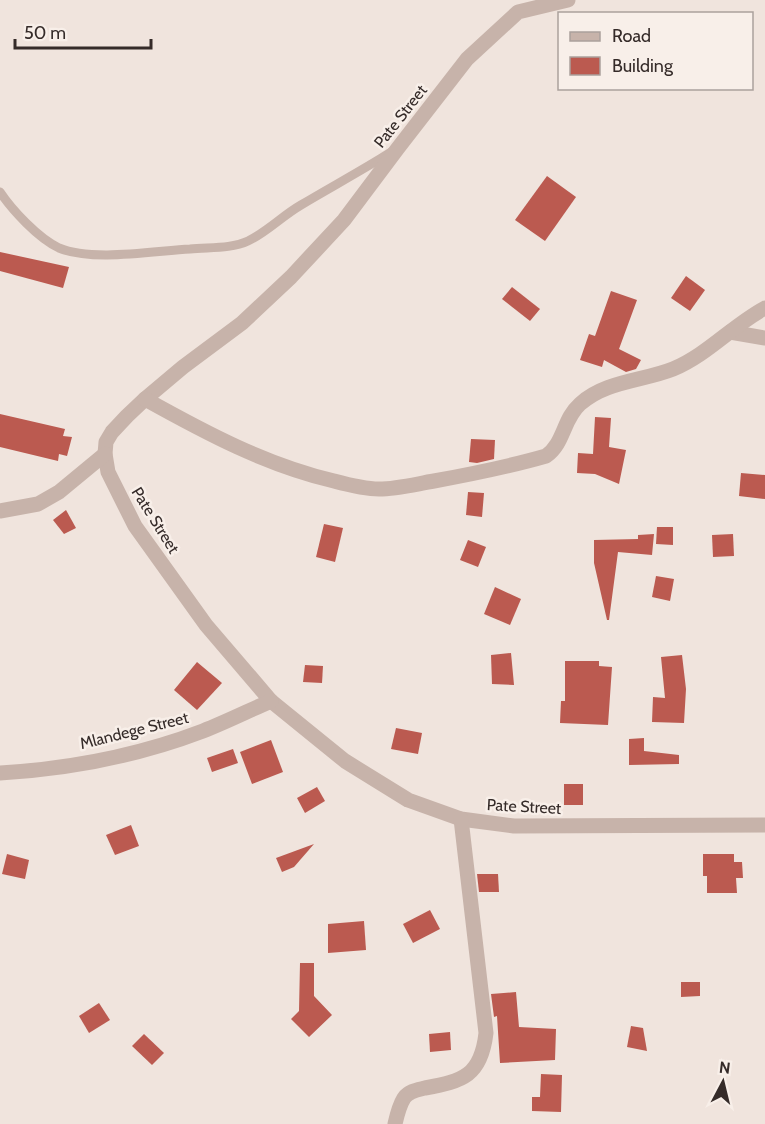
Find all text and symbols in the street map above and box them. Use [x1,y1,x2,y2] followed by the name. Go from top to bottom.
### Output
[15,12,152,50] scale bar
[558,12,753,90] legend
[24,22,66,44] text: 50 m
[612,25,651,47] text: Road
[612,55,674,77] text: Building
[370,81,431,152] street label: Pate Street
[128,484,184,557] street label: Pate Street
[78,708,191,753] street label: Mlandege Street
[486,795,562,818] street label: Pate Street
[693,1052,753,1112] north arrow
[718,1057,732,1078] text: N

